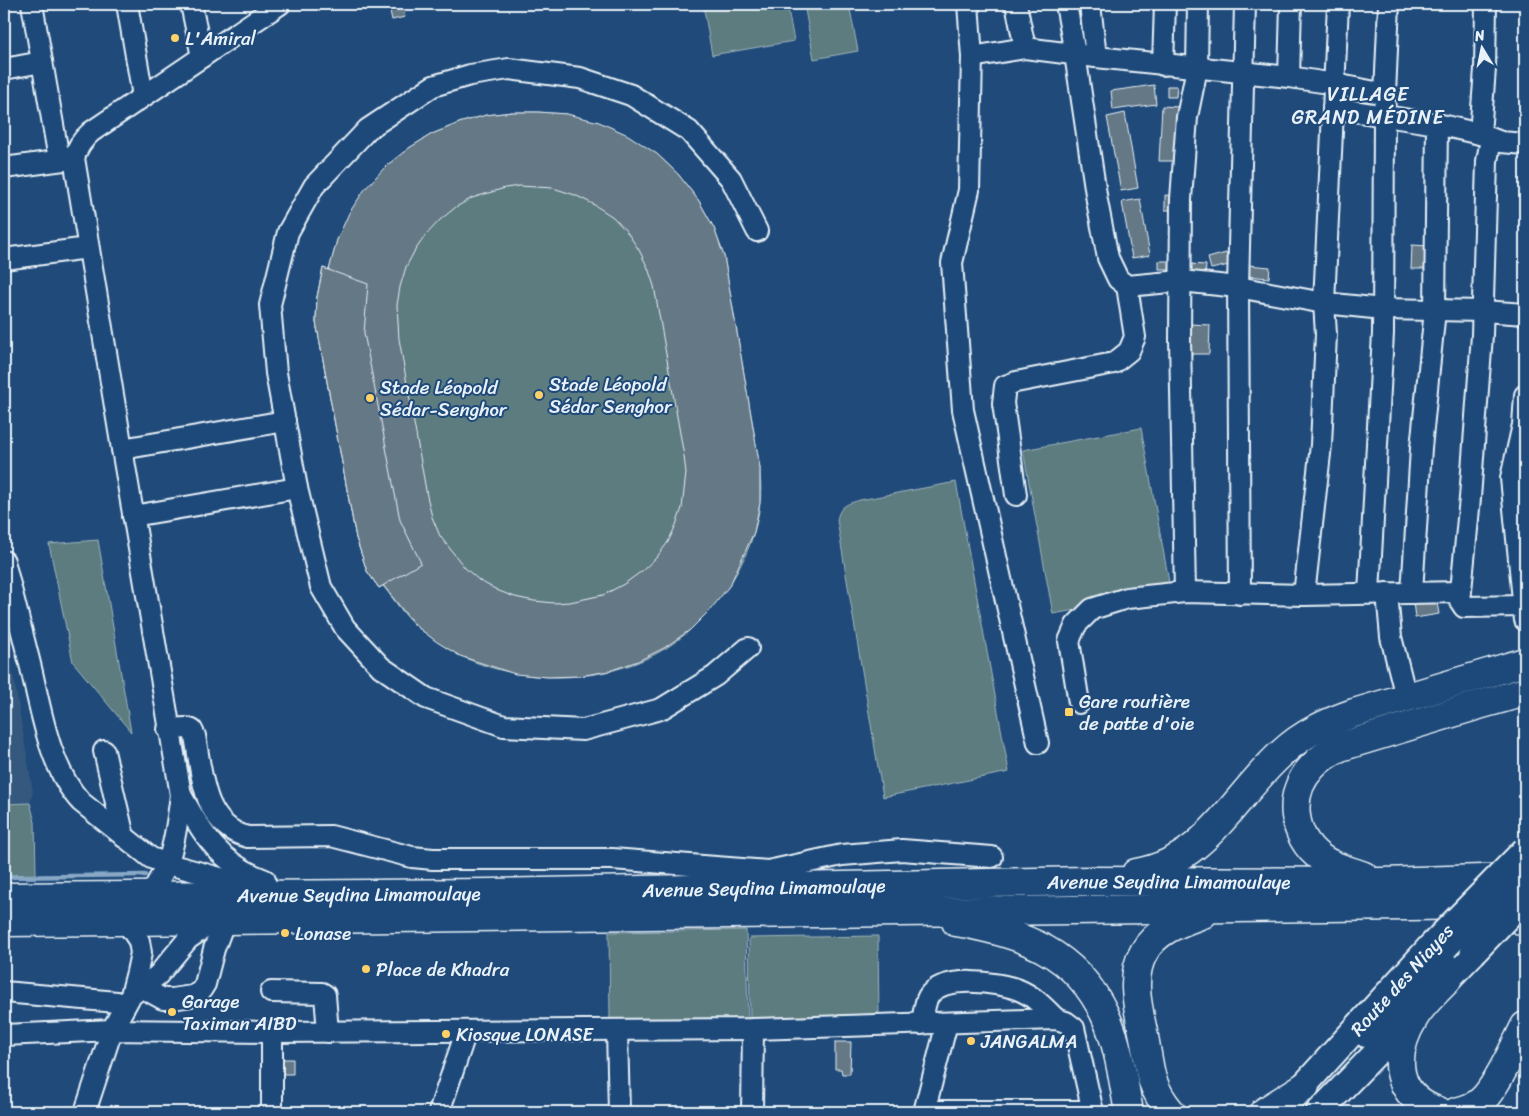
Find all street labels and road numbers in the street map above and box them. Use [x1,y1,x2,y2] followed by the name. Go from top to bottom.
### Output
[1046,864,1291,898] street label: Avenue Seydina Limamoulaye
[641,869,886,906] street label: Avenue Seydina Limamoulaye
[236,877,481,912] street label: Avenue Seydina Limamoulaye
[1342,916,1462,1044] street label: Route des Niayes

